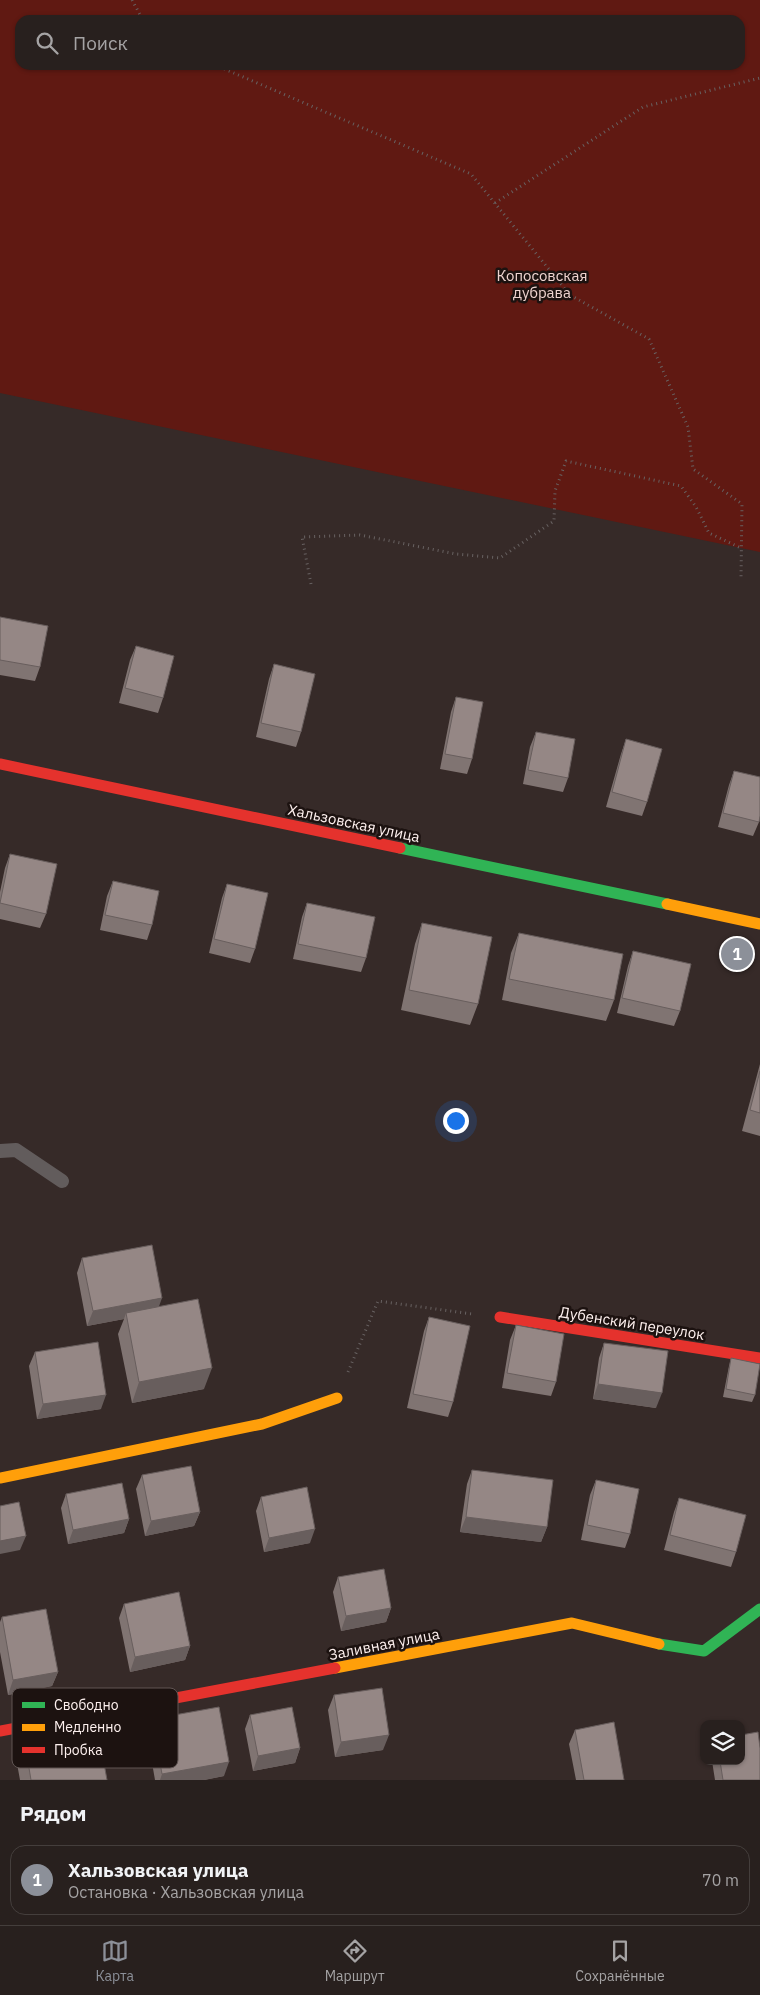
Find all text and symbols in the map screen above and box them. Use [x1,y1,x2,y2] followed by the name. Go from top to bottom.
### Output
[15,15,745,70] search box
[33,29,61,57] icon: search
[73,31,128,55] text: Поиск
[497,266,587,302] park label: Копосовская дубрава
[286,800,422,846] street label: Хальзовская улица
[721,935,753,973] pin: 1
[443,1108,469,1134] your location
[558,1302,706,1344] street label: Дубенский переулок
[327,1624,441,1664] street label: Заливная улица
[12,1688,178,1768] legend
[54,1696,119,1714] text: Свободно
[54,1718,122,1736] text: Медленно
[700,1720,745,1765] map controls
[700,1720,745,1765] button: layers
[54,1741,103,1759] text: Пробка
[20,1799,87,1827] text: Рядом
[68,1858,249,1882] text: Хальзовская улица
[32,1870,42,1890] text: 1
[702,1870,739,1890] text: 70 m
[68,1882,304,1902] text: Остановка · Хальзовская улица
[95,1937,134,1985] tab: Карта
[325,1937,385,1985] tab: Маршрут
[575,1937,665,1985] tab: Сохранённые

